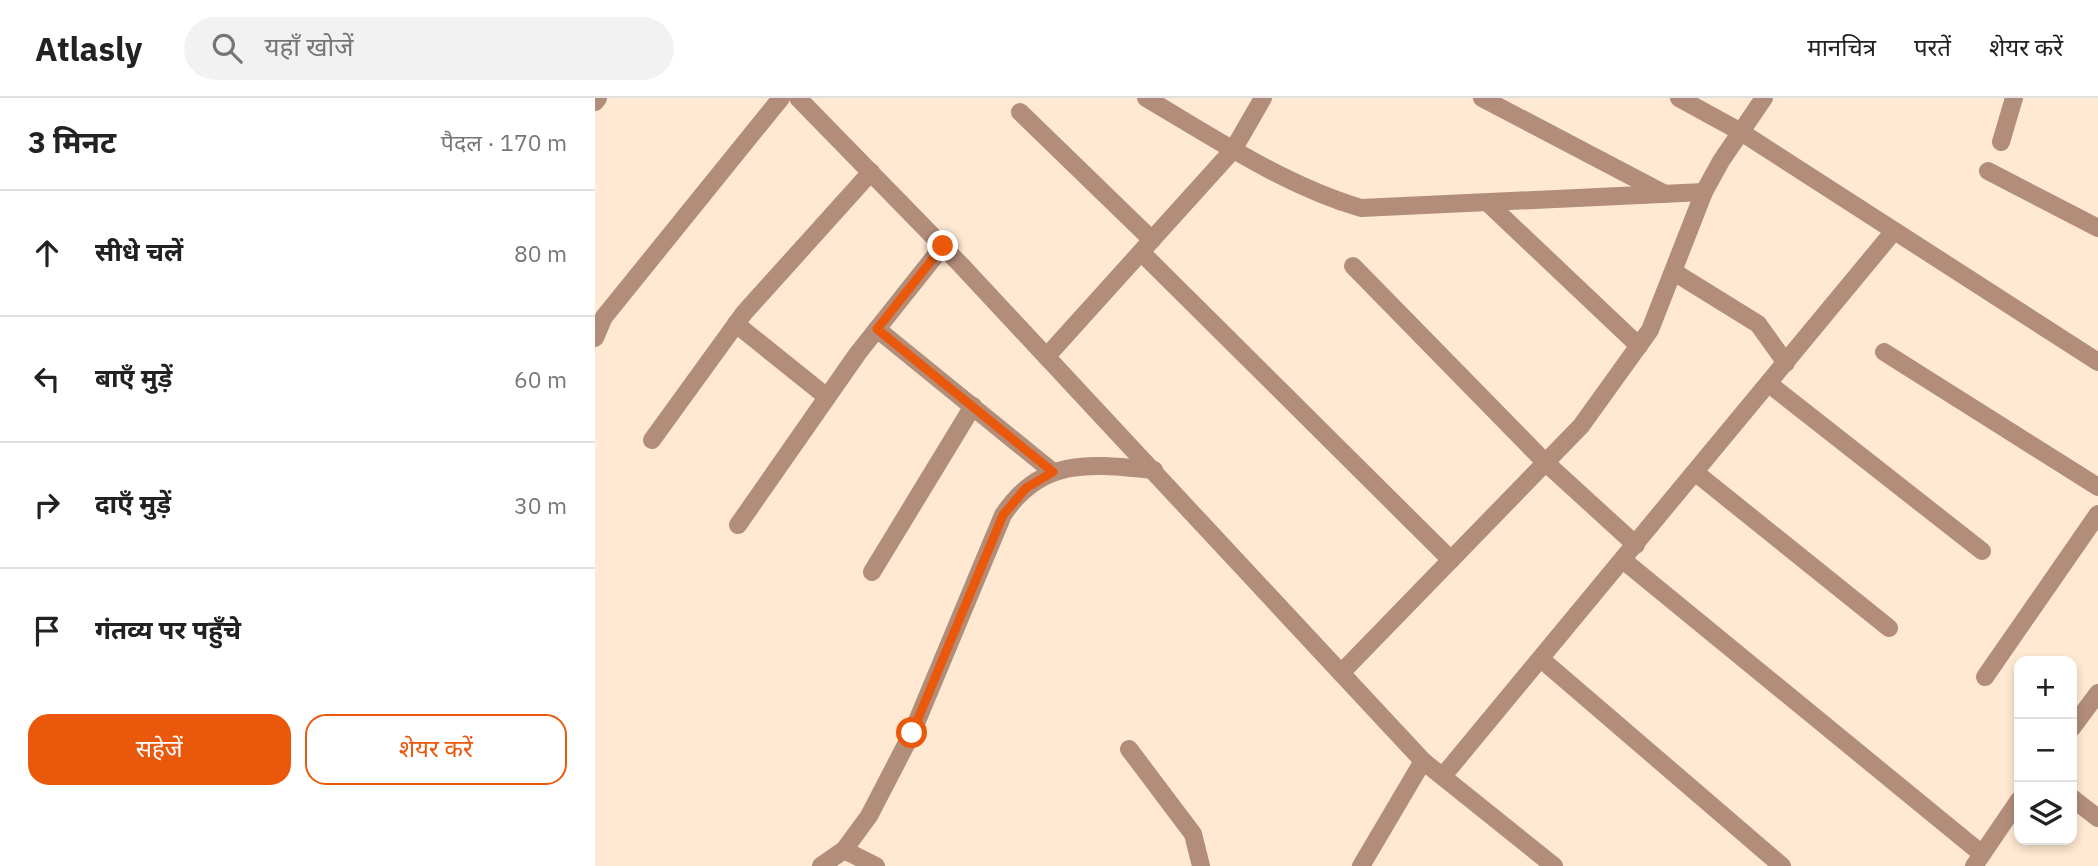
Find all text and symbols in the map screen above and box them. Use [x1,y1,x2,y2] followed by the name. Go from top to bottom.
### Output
[184,17,674,80] search box
[35,27,142,70] text: Atlasly
[208,29,246,67] icon: search
[264,29,354,63] text: यहाँ खोजें
[1807,31,1876,63] text: मानचित्र
[1914,31,1951,63] text: परतें
[1989,31,2063,63] text: शेयर करें
[28,122,116,161] text: 3 मिनट
[441,127,567,157] text: पैदल · 170 m
[927,230,958,261] route end
[28,234,66,272] icon: ahead
[95,234,183,268] text: सीधे चलें
[514,238,567,268] text: 80 m
[28,360,66,398] icon: left
[95,360,172,394] text: बाएँ मुड़ें
[514,364,567,394] text: 60 m
[28,486,66,524] icon: right
[95,486,171,520] text: दाएँ मुड़ें
[514,490,567,520] text: 30 m
[28,612,66,650] icon: arrive
[95,612,241,646] text: गंतव्य पर पहुँचे
[2014,656,2077,845] map controls
[2014,656,2077,719] button: +
[28,714,291,785] button: सहेजें
[305,714,567,785] button: शेयर करें
[896,717,927,748] route start
[2014,719,2077,782] button: −
[2014,782,2077,845] button: layers

